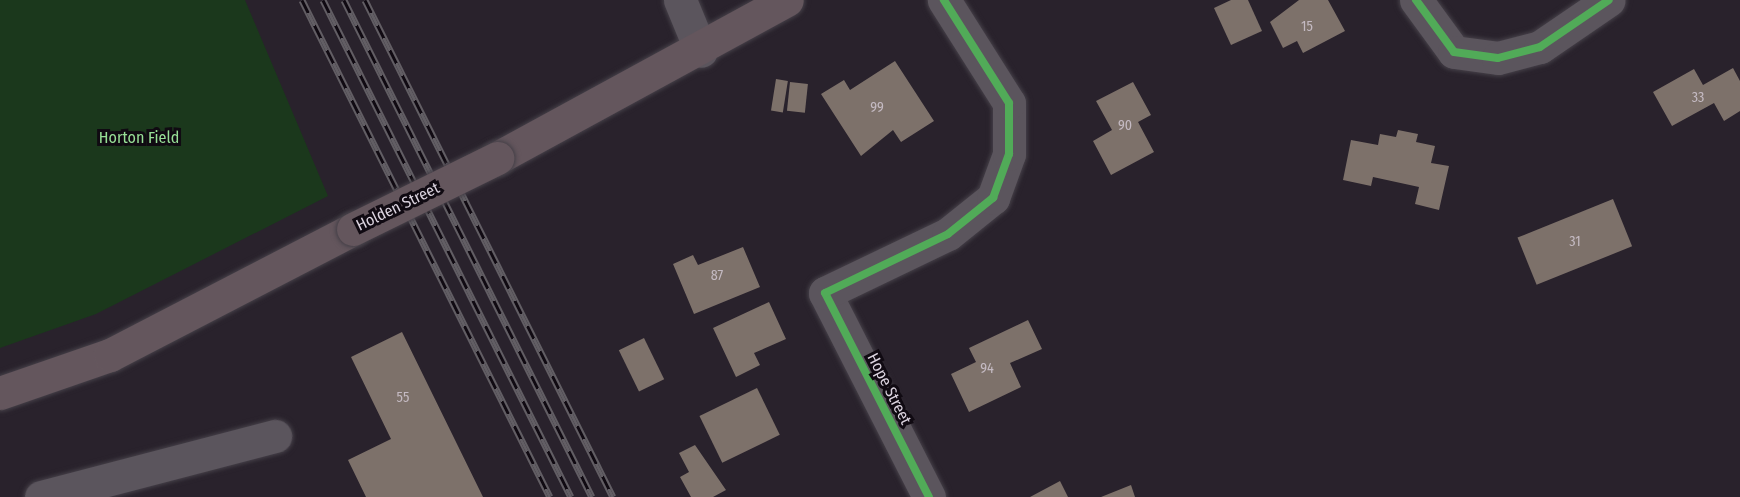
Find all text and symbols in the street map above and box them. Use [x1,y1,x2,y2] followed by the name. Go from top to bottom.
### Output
[1301,19,1313,35] house number: 15
[1692,90,1704,106] house number: 33
[870,100,884,116] house number: 99
[1118,118,1132,134] house number: 90
[99,128,179,148] park label: Horton Field
[353,179,443,235] street label: Holden Street
[1569,234,1581,250] house number: 31
[711,268,723,284] house number: 87
[863,350,915,428] street label: Hope Street
[980,361,994,377] house number: 94
[397,390,409,406] house number: 55

